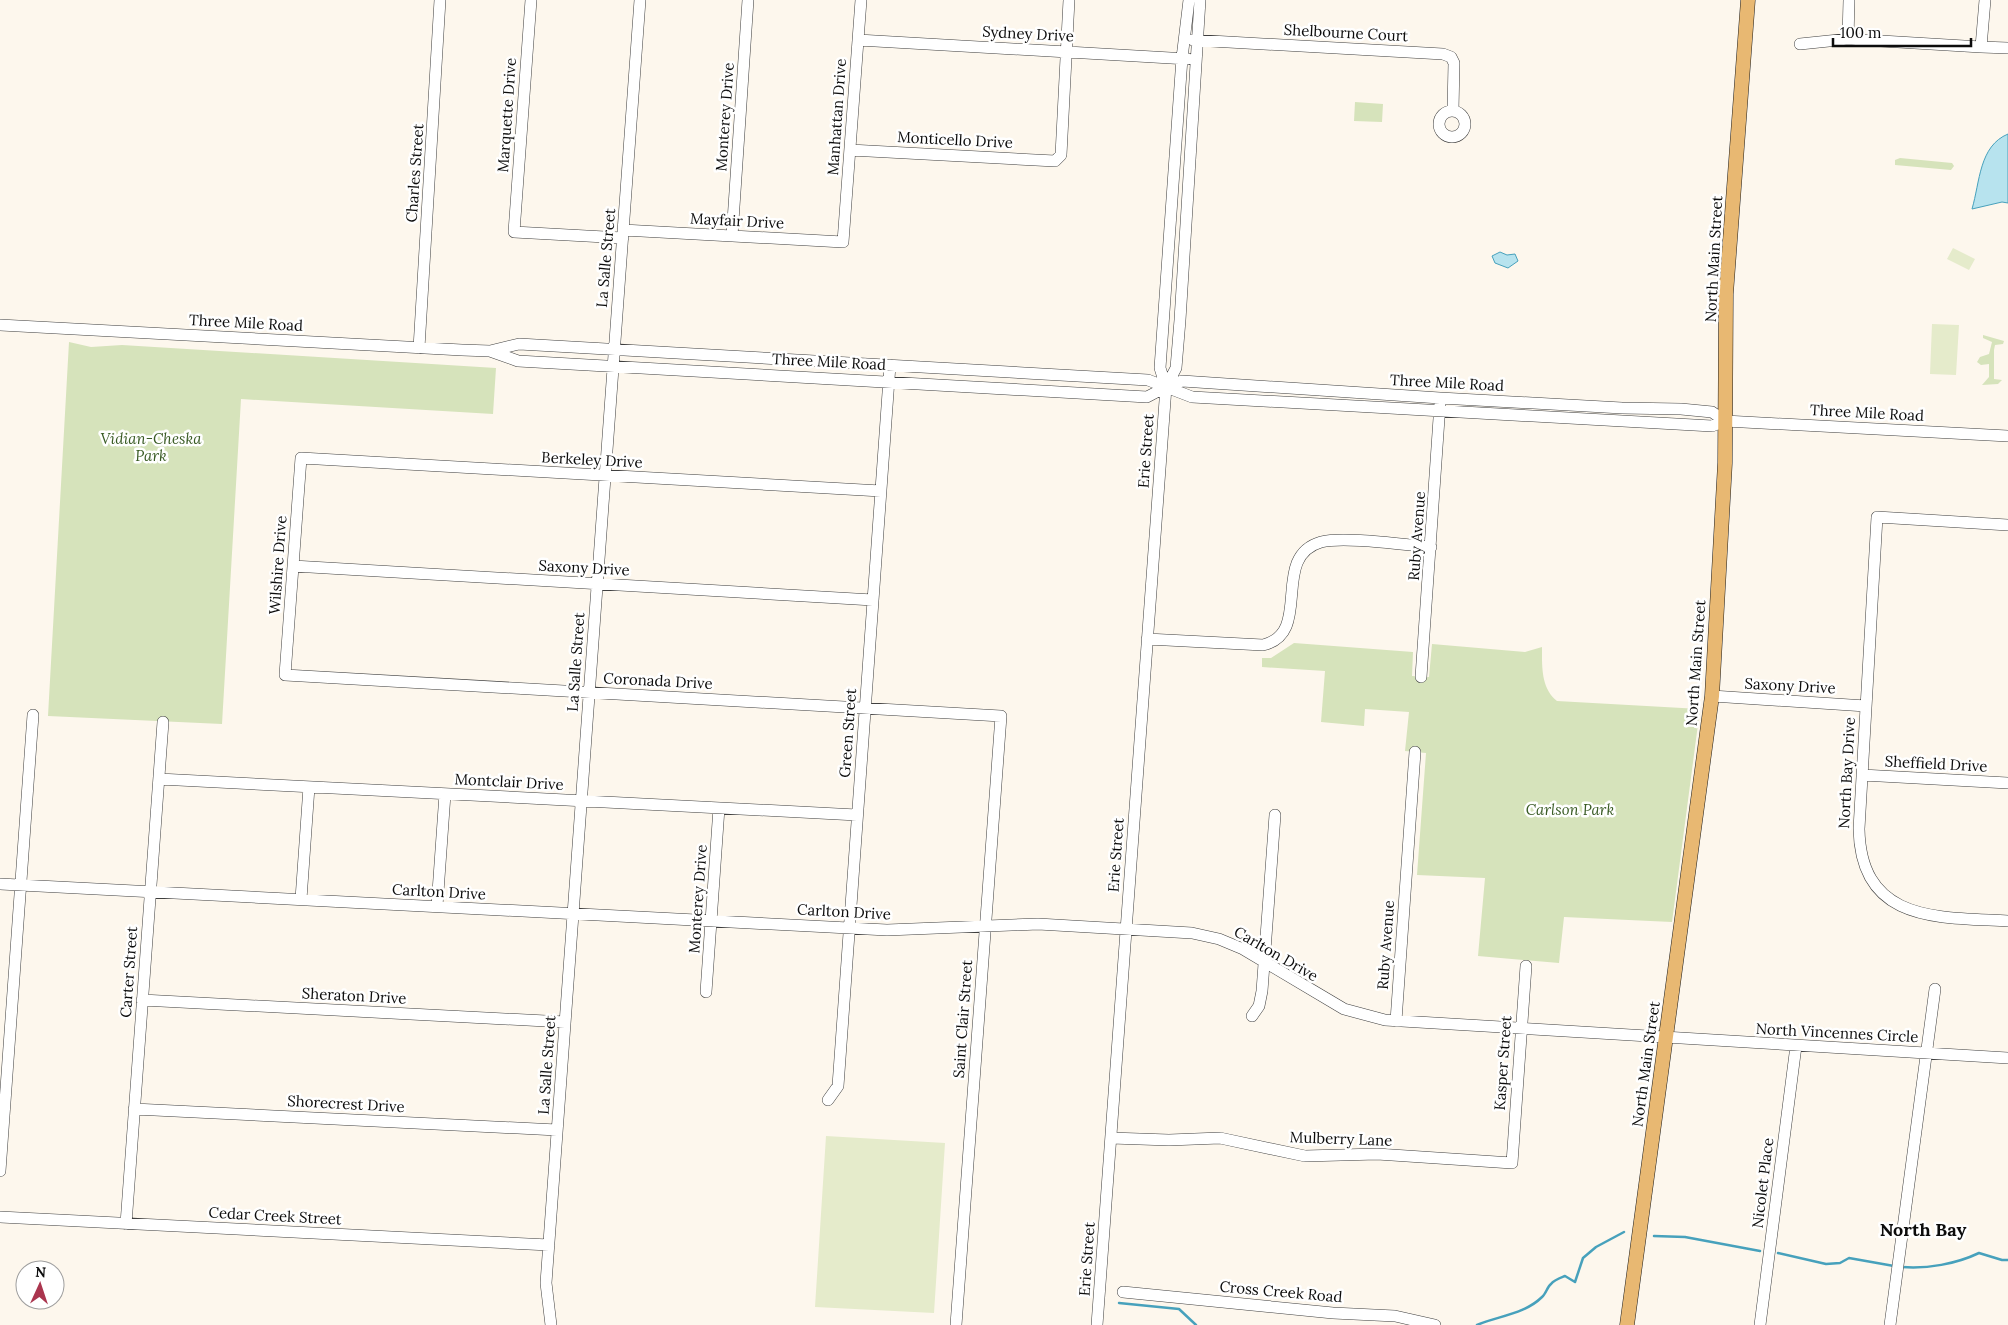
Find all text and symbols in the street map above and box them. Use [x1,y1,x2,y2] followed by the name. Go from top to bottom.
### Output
[1833,15,1970,47] scale bar
[1283,20,1409,45] street label: Shelbourne Court
[982,22,1074,45] street label: Sydney Drive
[1840,23,1881,42] text: 100 m
[493,57,520,173] street label: Marquette Drive
[823,58,850,176] street label: Manhattan Drive
[711,62,738,172] street label: Monterey Drive
[402,123,427,223] street label: Charles Street
[897,127,1013,152] street label: Monticello Drive
[1701,195,1726,323] street label: North Main Street
[592,207,619,308] street label: La Salle Street
[689,209,785,232] street label: Mayfair Drive
[189,310,303,335] street label: Three Mile Road
[772,349,886,374] street label: Three Mile Road
[1390,370,1504,395] street label: Three Mile Road
[1810,400,1924,425] street label: Three Mile Road
[1133,413,1158,489] street label: Erie Street
[100,429,202,465] park label: Vidian-Cheska Park
[541,447,643,472] street label: Berkeley Drive
[1404,491,1429,581] street label: Ruby Avenue
[265,515,290,615] street label: Wilshire Drive
[538,556,630,579] street label: Saxony Drive
[1682,599,1709,727] street label: North Main Street
[563,611,588,712] street label: La Salle Street
[603,668,713,693] street label: Coronada Drive
[1744,674,1836,697] street label: Saxony Drive
[835,687,860,778] street label: Green Street
[1834,717,1859,829] street label: North Bay Drive
[1884,751,1988,776] street label: Sheffield Drive
[454,769,564,794] street label: Montclair Drive
[1526,800,1614,819] park label: Carlson Park
[1103,817,1128,893] street label: Erie Street
[684,844,711,954] street label: Monterey Drive
[392,880,486,903] street label: Carlton Drive
[797,900,891,923] street label: Carlton Drive
[1373,900,1398,990] street label: Ruby Avenue
[1231,922,1322,985] street label: Carlton Drive
[116,925,141,1018] street label: Carter Street
[949,959,976,1079] street label: Saint Clair Street
[301,983,407,1008] street label: Sheraton Drive
[1627,1000,1664,1128] street label: North Main Street
[534,1014,559,1115] street label: La Salle Street
[1490,1015,1515,1111] street label: Kasper Street
[1755,1019,1919,1046] street label: North Vincennes Circle
[287,1091,405,1116] street label: Shorecrest Drive
[1289,1127,1393,1150] street label: Mulberry Lane
[1748,1137,1777,1229] street label: Nicolet Place
[208,1203,342,1228] street label: Cedar Creek Street
[1880,1218,1966,1241] district label: North Bay
[1074,1221,1099,1297] street label: Erie Street
[15,1260,65,1310] north arrow
[35,1263,47,1281] text: N
[1219,1277,1343,1306] street label: Cross Creek Road

